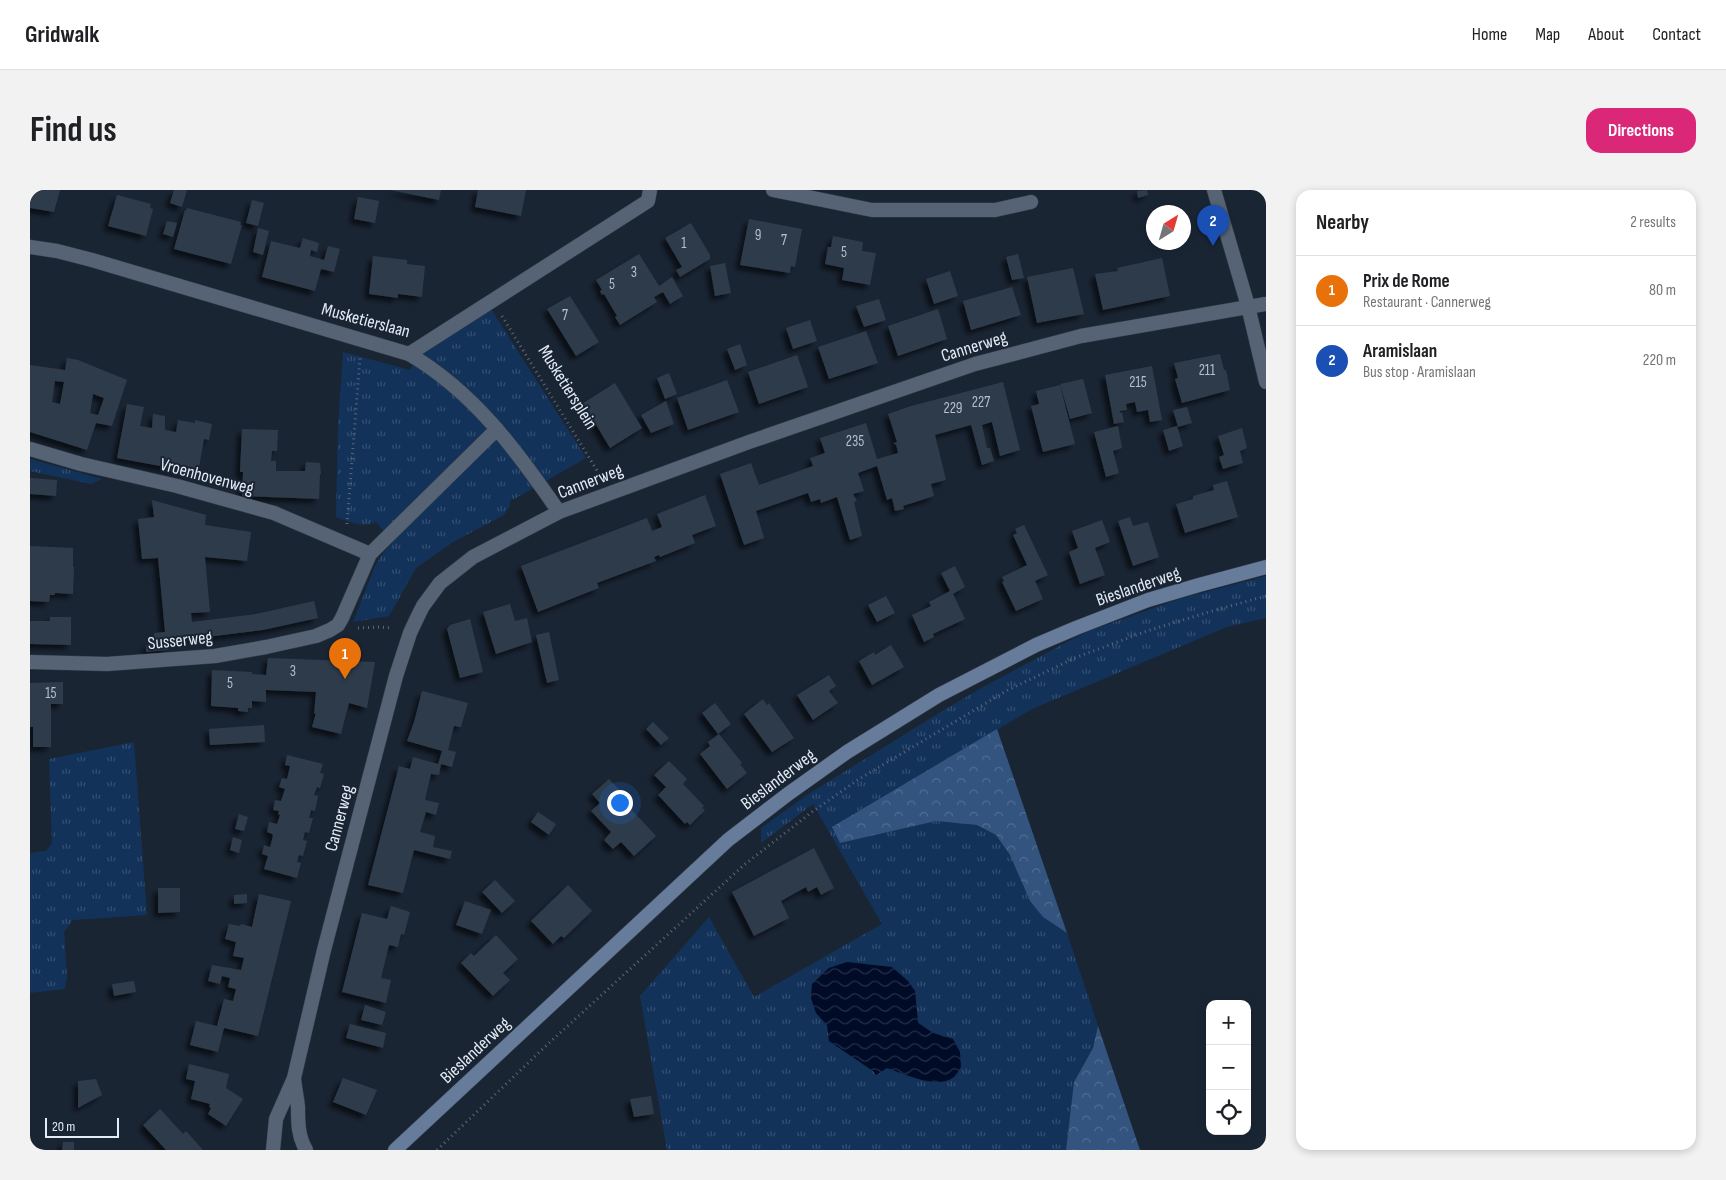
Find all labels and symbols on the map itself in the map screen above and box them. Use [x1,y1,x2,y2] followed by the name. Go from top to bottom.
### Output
[1146,205,1191,250] north arrow
[1197,205,1229,246] pin: 2
[755,226,761,245] house number: 9
[781,231,787,250] house number: 7
[681,234,687,253] house number: 1
[841,243,847,262] house number: 5
[631,263,637,282] house number: 3
[609,275,615,294] house number: 5
[319,299,412,342] street label: Musketierslaan
[562,306,568,325] house number: 7
[939,327,1010,366] street label: Cannerweg
[534,341,602,433] street label: Musketiersplein
[1199,361,1216,380] house number: 211
[1129,373,1147,392] house number: 215
[972,393,990,412] house number: 227
[943,399,963,418] house number: 229
[846,432,864,451] house number: 235
[158,454,256,499] street label: Vroenhovenweg
[555,459,626,503] street label: Cannerweg
[1093,562,1183,611] street label: Bieslanderweg
[147,627,214,654] street label: Susserweg
[329,638,361,679] pin: 1
[290,662,296,681] house number: 3
[227,674,233,693] house number: 5
[45,684,57,703] house number: 15
[737,745,820,814] street label: Bieslanderweg
[321,783,358,854] street label: Cannerweg
[607,790,633,816] your location
[436,1013,515,1088] street label: Bieslanderweg
[45,1115,119,1138] scale bar

